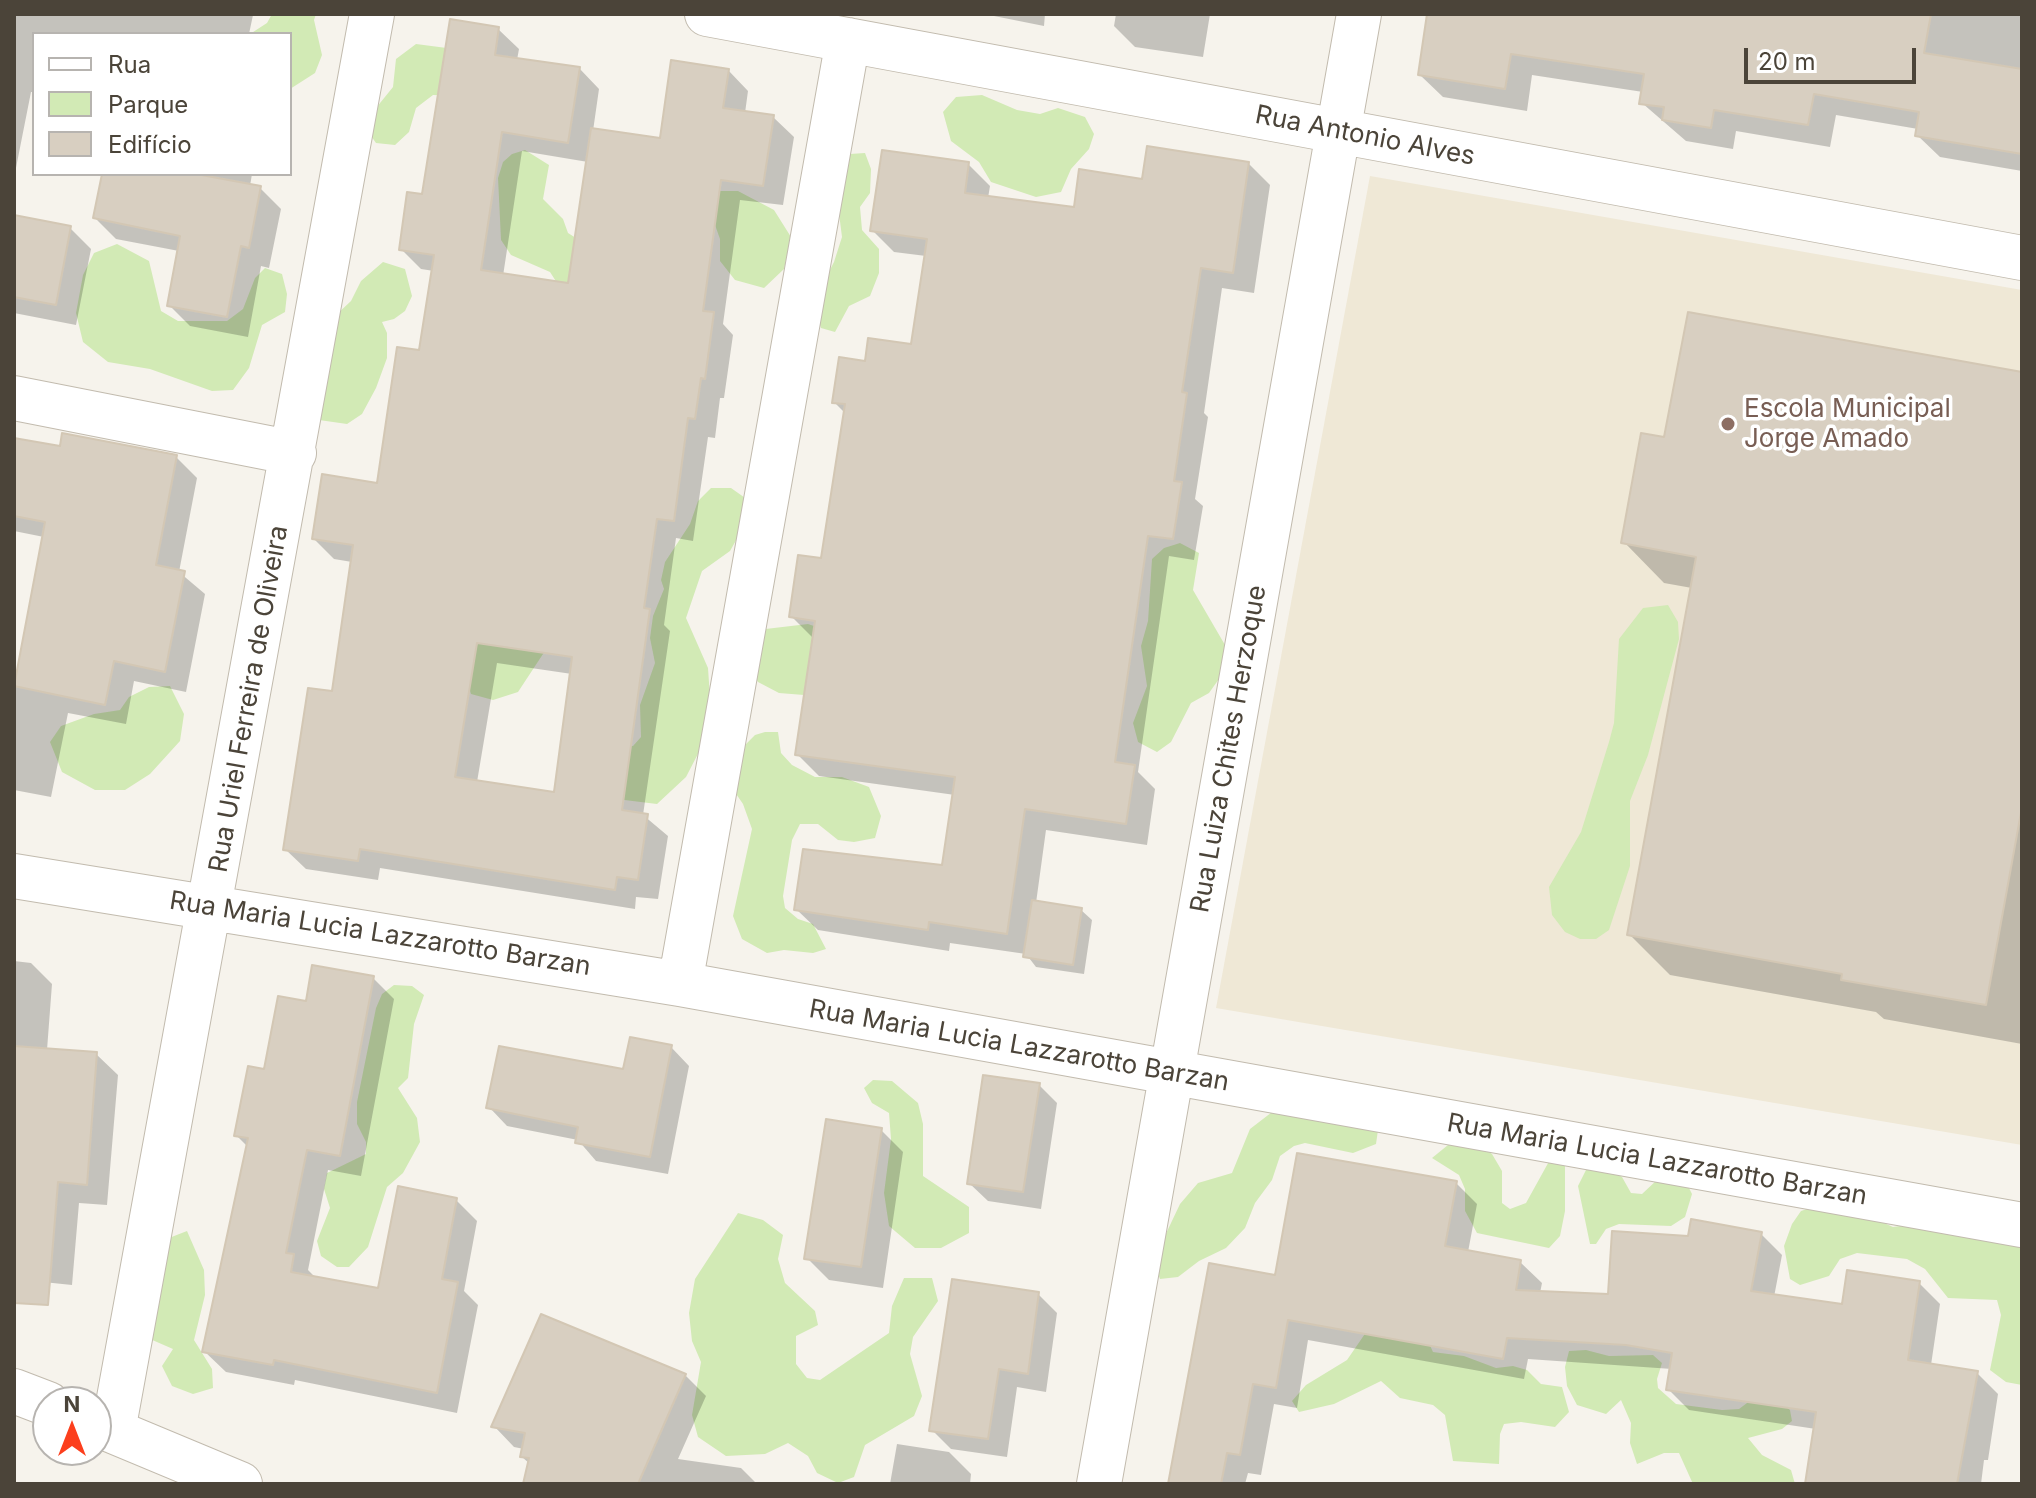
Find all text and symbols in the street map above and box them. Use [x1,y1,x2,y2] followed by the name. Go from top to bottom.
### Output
[32,32,292,176] legend
[1748,32,1920,82] scale bar
[1758,47,1816,76] text: 20 m
[108,50,151,79] text: Rua
[108,90,188,119] text: Parque
[1253,99,1477,173] street label: Rua Antonio Alves
[108,130,192,159] text: Edifício
[1744,393,1951,454] place label: Escola Municipal Jorge Amado
[1719,415,1737,433] marker: Escola Municipal Jorge Amado
[203,523,295,875] street label: Rua Uriel Ferreira de Oliveira
[1185,583,1273,915] street label: Rua Luiza Chites Herzoque
[167,885,593,983] street label: Rua Maria Lucia Lazzarotto Barzan
[807,994,1231,1098] street label: Rua Maria Lucia Lazzarotto Barzan
[1445,1108,1869,1212] street label: Rua Maria Lucia Lazzarotto Barzan
[32,1386,112,1466] north arrow
[64,1391,80,1417] text: N

